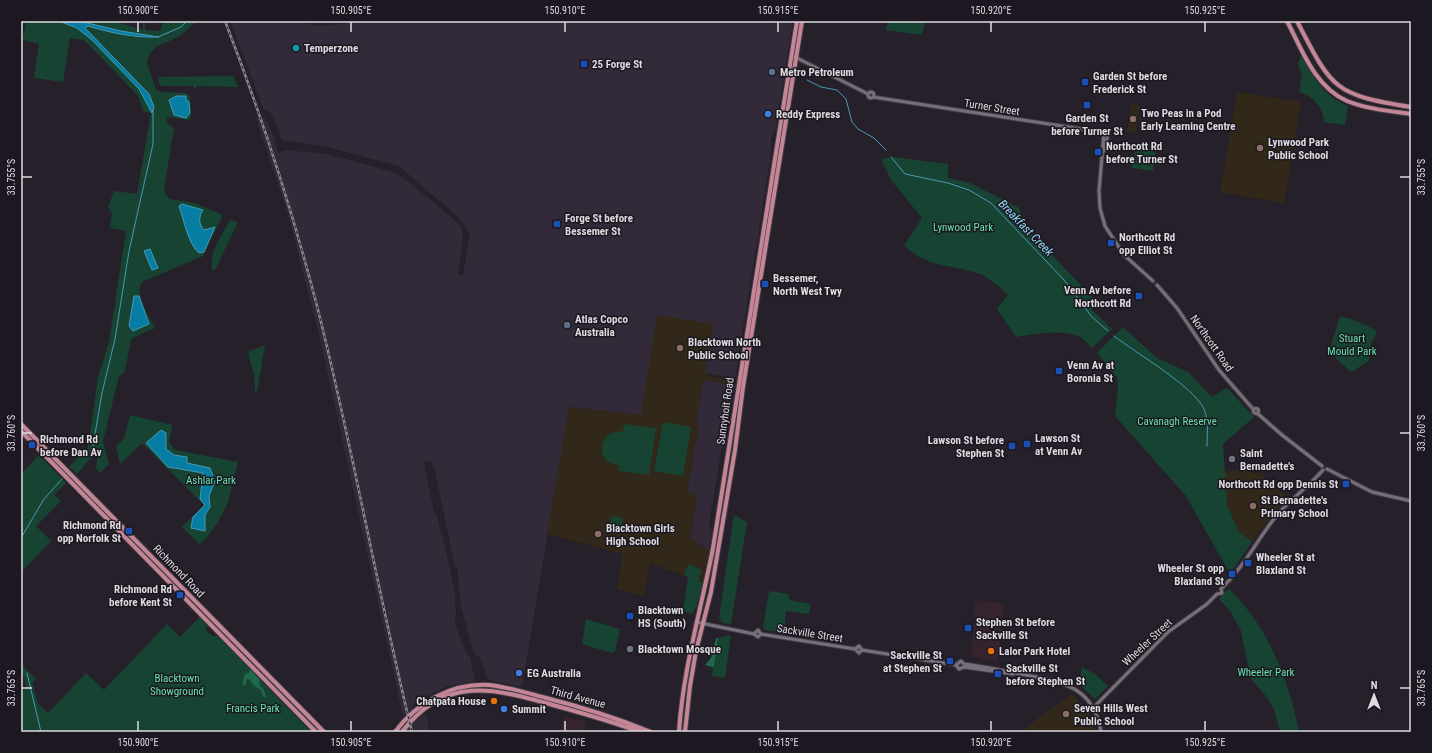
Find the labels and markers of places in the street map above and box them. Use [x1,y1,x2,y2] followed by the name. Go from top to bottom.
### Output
[304,42,358,55] place label: Temperzone
[291,43,301,53] marker: Temperzone
[592,58,643,71] place label: 25 Forge St
[579,59,589,69] marker: 25 Forge St
[780,66,854,79] place label: Metro Petroleum
[767,67,777,77] marker: Metro Petroleum
[1093,70,1167,96] place label: Garden St before Frederick St
[1080,77,1090,87] marker: Garden St before Frederick St
[1082,100,1092,110] marker: Garden St before Turner St
[1141,107,1236,133] place label: Two Peas in a Pod Early Learning Centre
[776,108,840,121] place label: Reddy Express
[763,109,773,119] marker: Reddy Express
[1051,112,1123,138] place label: Garden St before Turner St
[1128,114,1138,124] marker: Two Peas in a Pod Early Learning Centre
[1268,136,1330,162] place label: Lynwood Park Public School
[1106,140,1178,166] place label: Northcott Rd before Turner St
[1255,143,1265,153] marker: Lynwood Park Public School
[1093,147,1103,157] marker: Northcott Rd before Turner St
[565,212,633,238] place label: Forge St before Bessemer St
[552,219,562,229] marker: Forge St before Bessemer St
[1119,231,1175,257] place label: Northcott Rd opp Elliot St
[1106,238,1116,248] marker: Northcott Rd opp Elliot St
[773,272,842,298] place label: Bessemer, North West Twy
[760,279,770,289] marker: Bessemer, North West Twy
[1064,284,1131,310] place label: Venn Av before Northcott Rd
[1134,291,1144,301] marker: Venn Av before Northcott Rd
[575,313,629,339] place label: Atlas Copco Australia
[562,320,572,330] marker: Atlas Copco Australia
[688,336,761,362] place label: Blacktown North Public School
[675,343,685,353] marker: Blacktown North Public School
[1067,359,1115,385] place label: Venn Av at Boronia St
[1054,366,1064,376] marker: Venn Av at Boronia St
[1035,432,1082,458] place label: Lawson St at Venn Av
[40,433,102,459] place label: Richmond Rd before Dan Av
[928,434,1005,460] place label: Lawson St before Stephen St
[1022,439,1032,449] marker: Lawson St at Venn Av
[27,440,37,450] marker: Richmond Rd before Dan Av
[1007,441,1017,451] marker: Lawson St before Stephen St
[1240,447,1295,473] place label: Saint Bernadette's
[1227,454,1237,464] marker: Saint Bernadette's
[1218,478,1339,491] place label: Northcott Rd opp Dennis St
[1341,479,1351,489] marker: Northcott Rd opp Dennis St
[1261,494,1329,520] place label: St Bernadette's Primary School
[1248,501,1258,511] marker: St Bernadette's Primary School
[57,519,122,545] place label: Richmond Rd opp Norfolk St
[606,522,675,548] place label: Blacktown Girls High School
[124,526,134,536] marker: Richmond Rd opp Norfolk St
[593,529,603,539] marker: Blacktown Girls High School
[1256,551,1315,577] place label: Wheeler St at Blaxland St
[1243,558,1253,568] marker: Wheeler St at Blaxland St
[1157,562,1225,588] place label: Wheeler St opp Blaxland St
[1227,569,1237,579] marker: Wheeler St opp Blaxland St
[109,583,173,609] place label: Richmond Rd before Kent St
[175,590,185,600] marker: Richmond Rd before Kent St
[638,604,686,630] place label: Blacktown HS (South)
[625,611,635,621] marker: Blacktown HS (South)
[976,616,1055,642] place label: Stephen St before Sackville St
[963,623,973,633] marker: Stephen St before Sackville St
[638,643,721,656] place label: Blacktown Mosque
[625,644,635,654] marker: Blacktown Mosque
[999,645,1071,658] place label: Lalor Park Hotel
[986,646,996,656] marker: Lalor Park Hotel
[883,649,943,675] place label: Sackville St at Stephen St
[945,656,955,666] marker: Sackville St at Stephen St
[1006,662,1086,688] place label: Sackville St before Stephen St
[527,667,581,680] place label: EG Australia
[514,668,524,678] marker: EG Australia
[993,669,1003,679] marker: Sackville St before Stephen St
[416,695,486,708] place label: Chatpata House
[489,696,499,706] marker: Chatpata House
[1074,702,1148,728] place label: Seven Hills West Public School
[512,703,546,716] place label: Summit
[499,704,509,714] marker: Summit
[1061,709,1071,719] marker: Seven Hills West Public School

